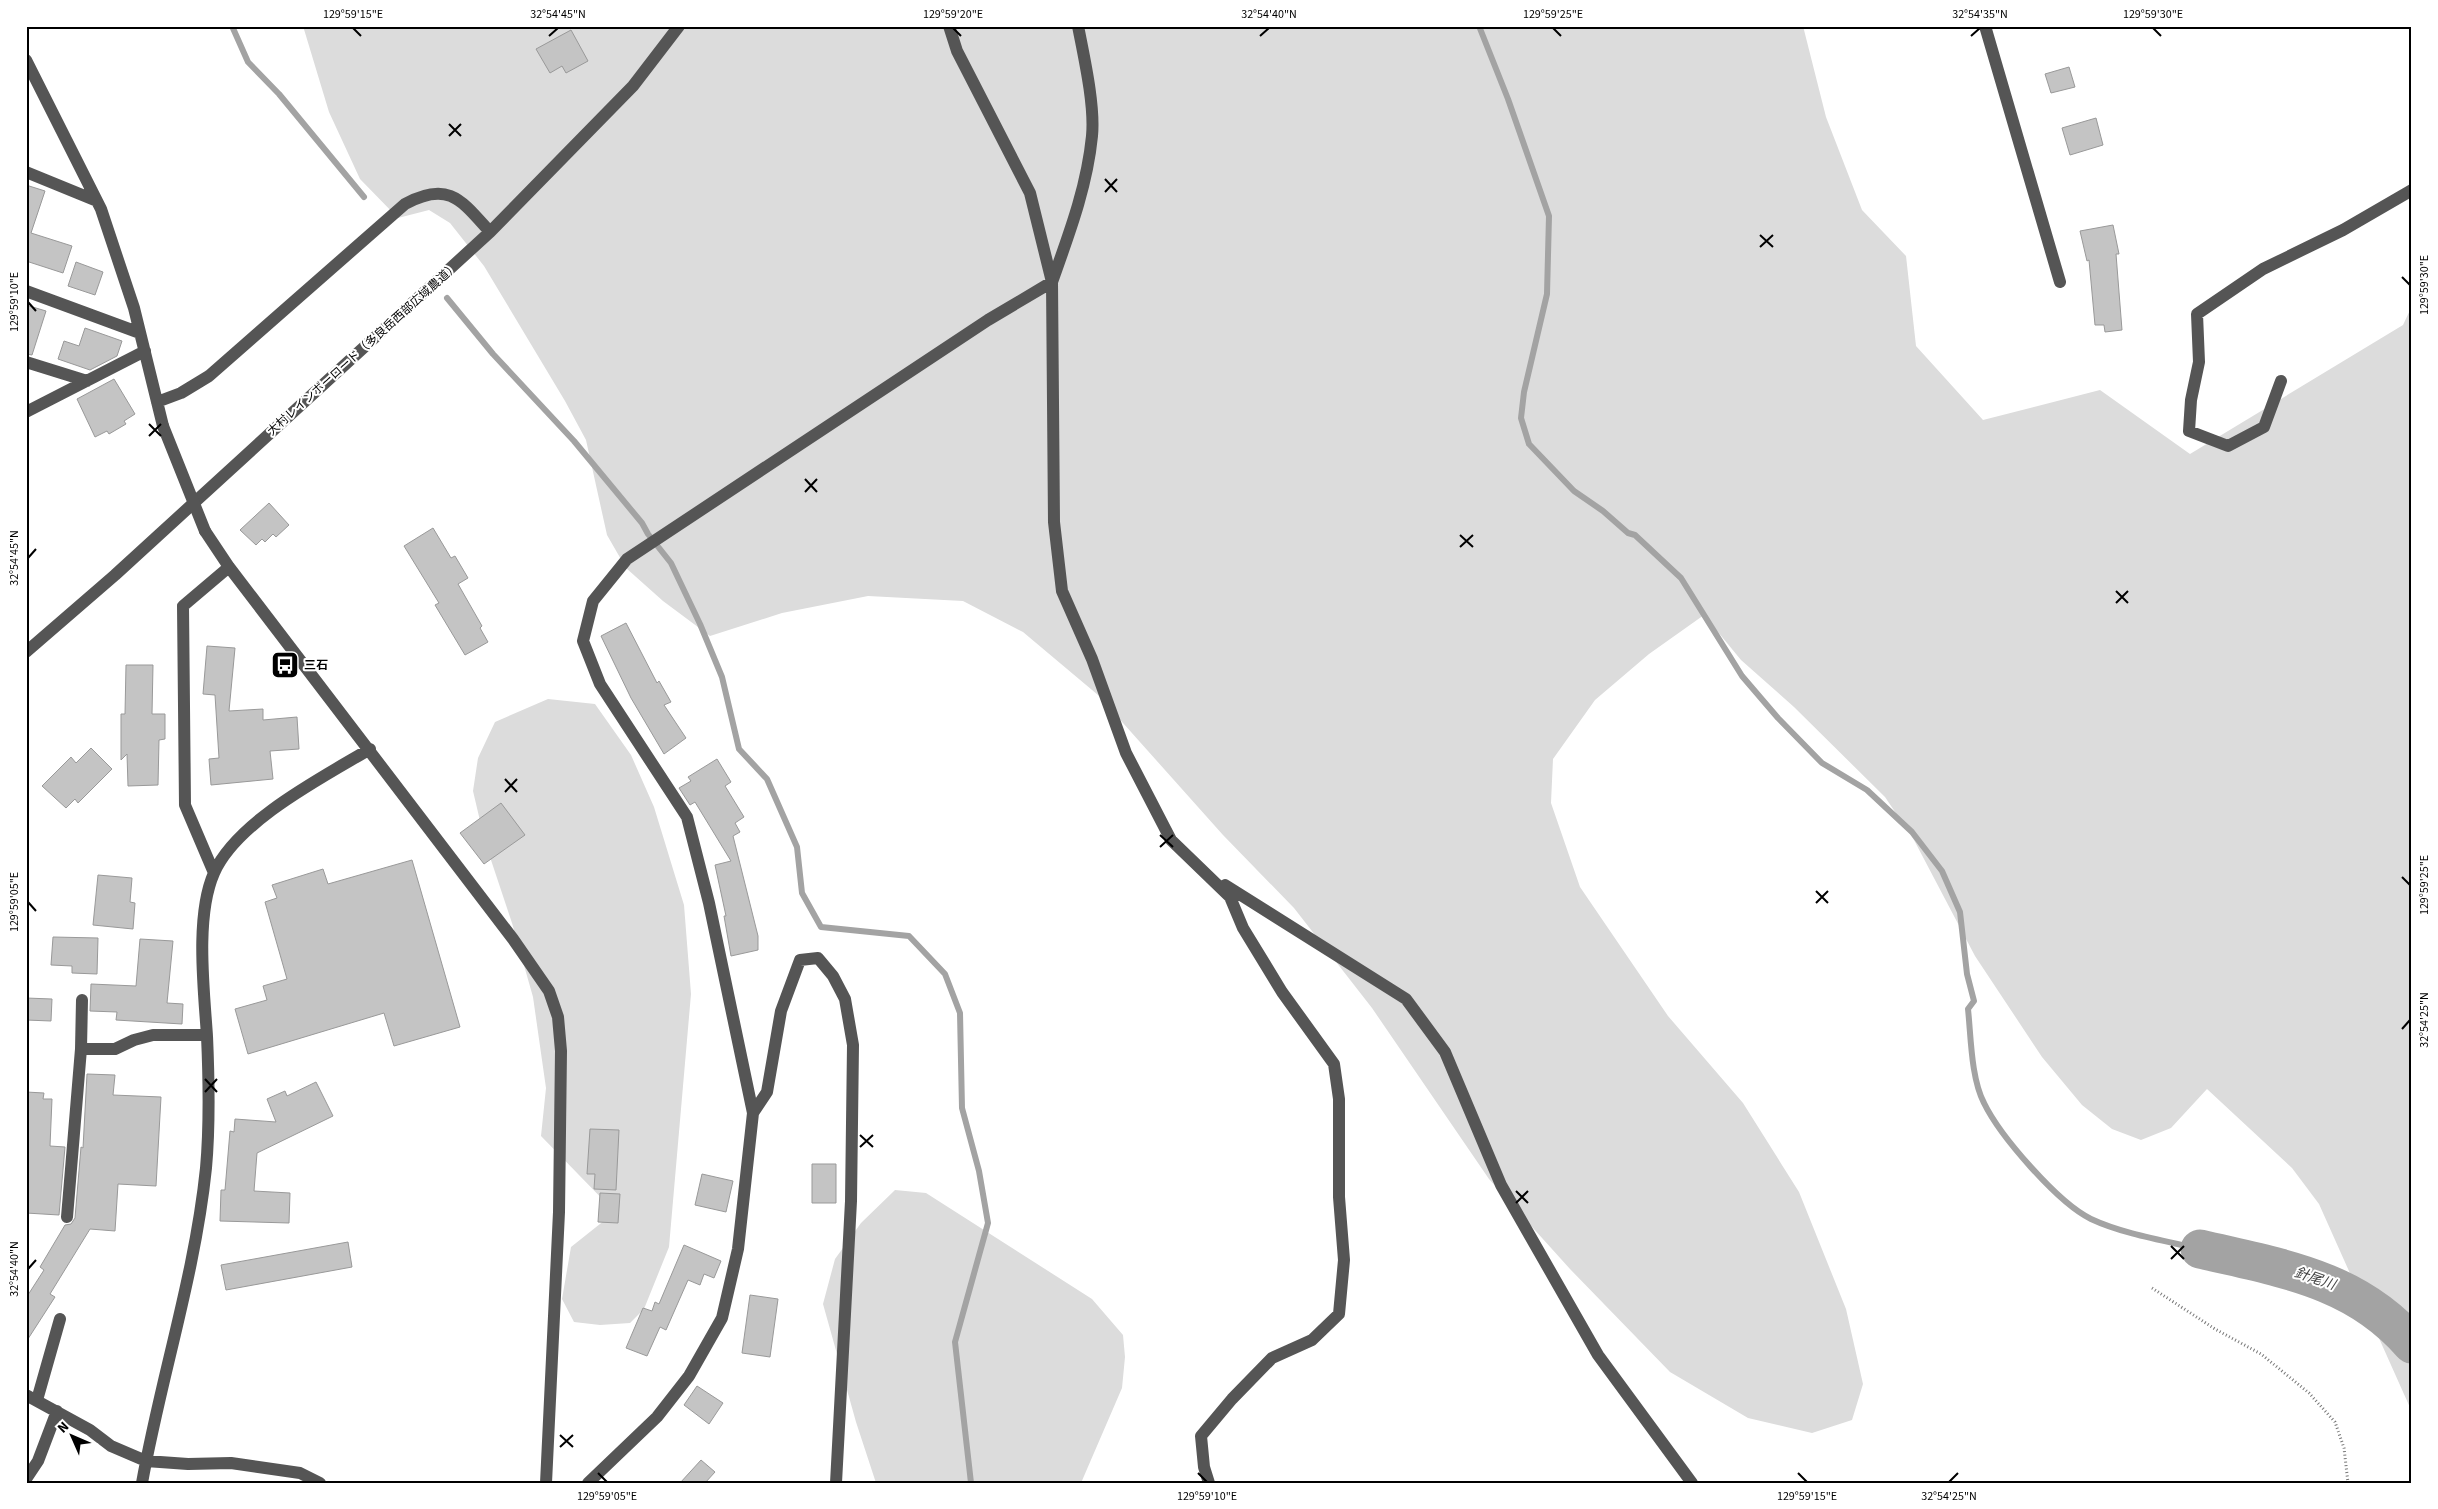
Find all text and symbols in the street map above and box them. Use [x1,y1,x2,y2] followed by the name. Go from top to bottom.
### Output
[323,6,383,23] text: 129°59'15"E
[530,6,586,23] text: 32°54'45"N
[923,6,983,23] text: 129°59'20"E
[1241,6,1297,23] text: 32°54'40"N
[1523,6,1583,23] text: 129°59'25"E
[1952,6,2008,23] text: 32°54'35"N
[2123,6,2183,23] text: 129°59'30"E
[2416,255,2433,315] text: 129°59'30"E
[264,258,462,440] street label: 大村レインボーロード（多良岳西部広域農道）
[6,272,23,332] text: 129°59'10"E
[6,530,23,586] text: 32°54'45"N
[270,650,300,680] bus stop icon: 三石
[304,657,328,674] place label: 三石
[2416,855,2433,915] text: 129°59'25"E
[6,872,23,932] text: 129°59'05"E
[2416,992,2433,1048] text: 32°54'25"N
[6,1241,23,1297] text: 32°54'40"N
[2292,1263,2340,1296] water label: 針尾川
[48,1412,98,1462] north arrow
[53,1417,74,1438] text: N
[577,1488,637,1505] text: 129°59'05"E
[1177,1488,1237,1505] text: 129°59'10"E
[1777,1488,1837,1505] text: 129°59'15"E
[1921,1488,1977,1505] text: 32°54'25"N

